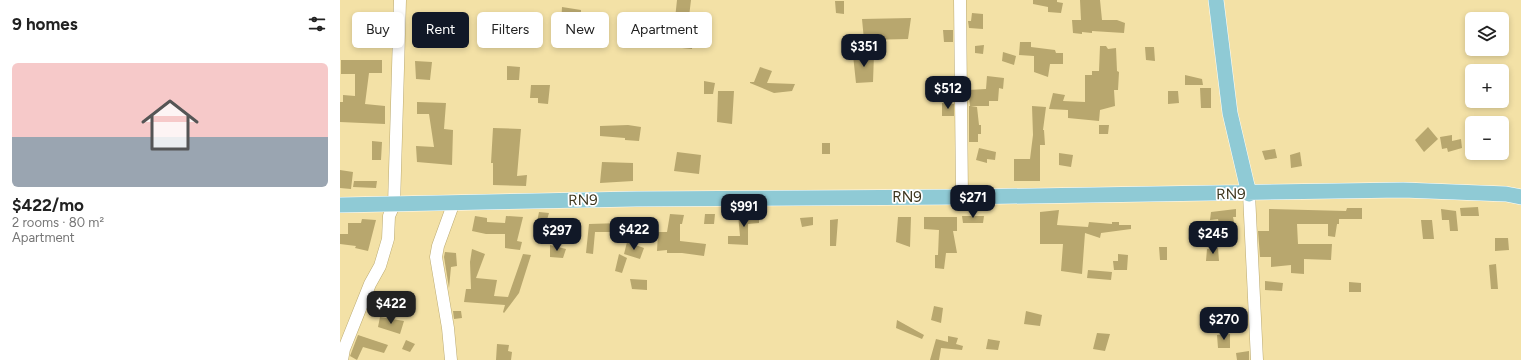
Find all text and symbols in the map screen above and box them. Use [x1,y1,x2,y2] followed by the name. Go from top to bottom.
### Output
[352,12,404,48] chip: Buy
[412,12,469,48] chip: Rent
[477,12,543,48] chip: Filters
[551,12,609,48] chip: New
[617,12,712,48] chip: Apartment
[1465,12,1509,160] map controls
[1465,12,1509,56] button: layers
[306,13,328,35] icon: filters
[12,14,78,34] text: 9 homes
[840,34,888,68] pin: $351
[850,39,878,54] text: $351
[1465,64,1509,108] button: +
[924,76,972,110] pin: $512
[934,81,962,96] text: $512
[134,89,206,161] icon: home
[1465,116,1509,160] button: −
[949,185,997,219] pin: $271
[1216,185,1246,203] street label: RN9
[892,188,922,206] street label: RN9
[959,190,987,205] text: $271
[568,191,598,209] street label: RN9
[720,194,768,228] pin: $991
[12,195,84,215] text: $422/mo
[730,199,758,214] text: $991
[12,215,104,230] text: 2 rooms · 80 m²
[610,217,658,251] pin: $422
[533,218,581,252] pin: $297
[1189,221,1237,255] pin: $245
[619,222,649,237] text: $422
[542,223,572,238] text: $297
[1198,226,1228,241] text: $245
[12,230,75,245] text: Apartment
[367,291,415,325] pin: $422
[376,296,406,311] text: $422
[1200,307,1248,341] pin: $270
[1209,312,1239,327] text: $270

